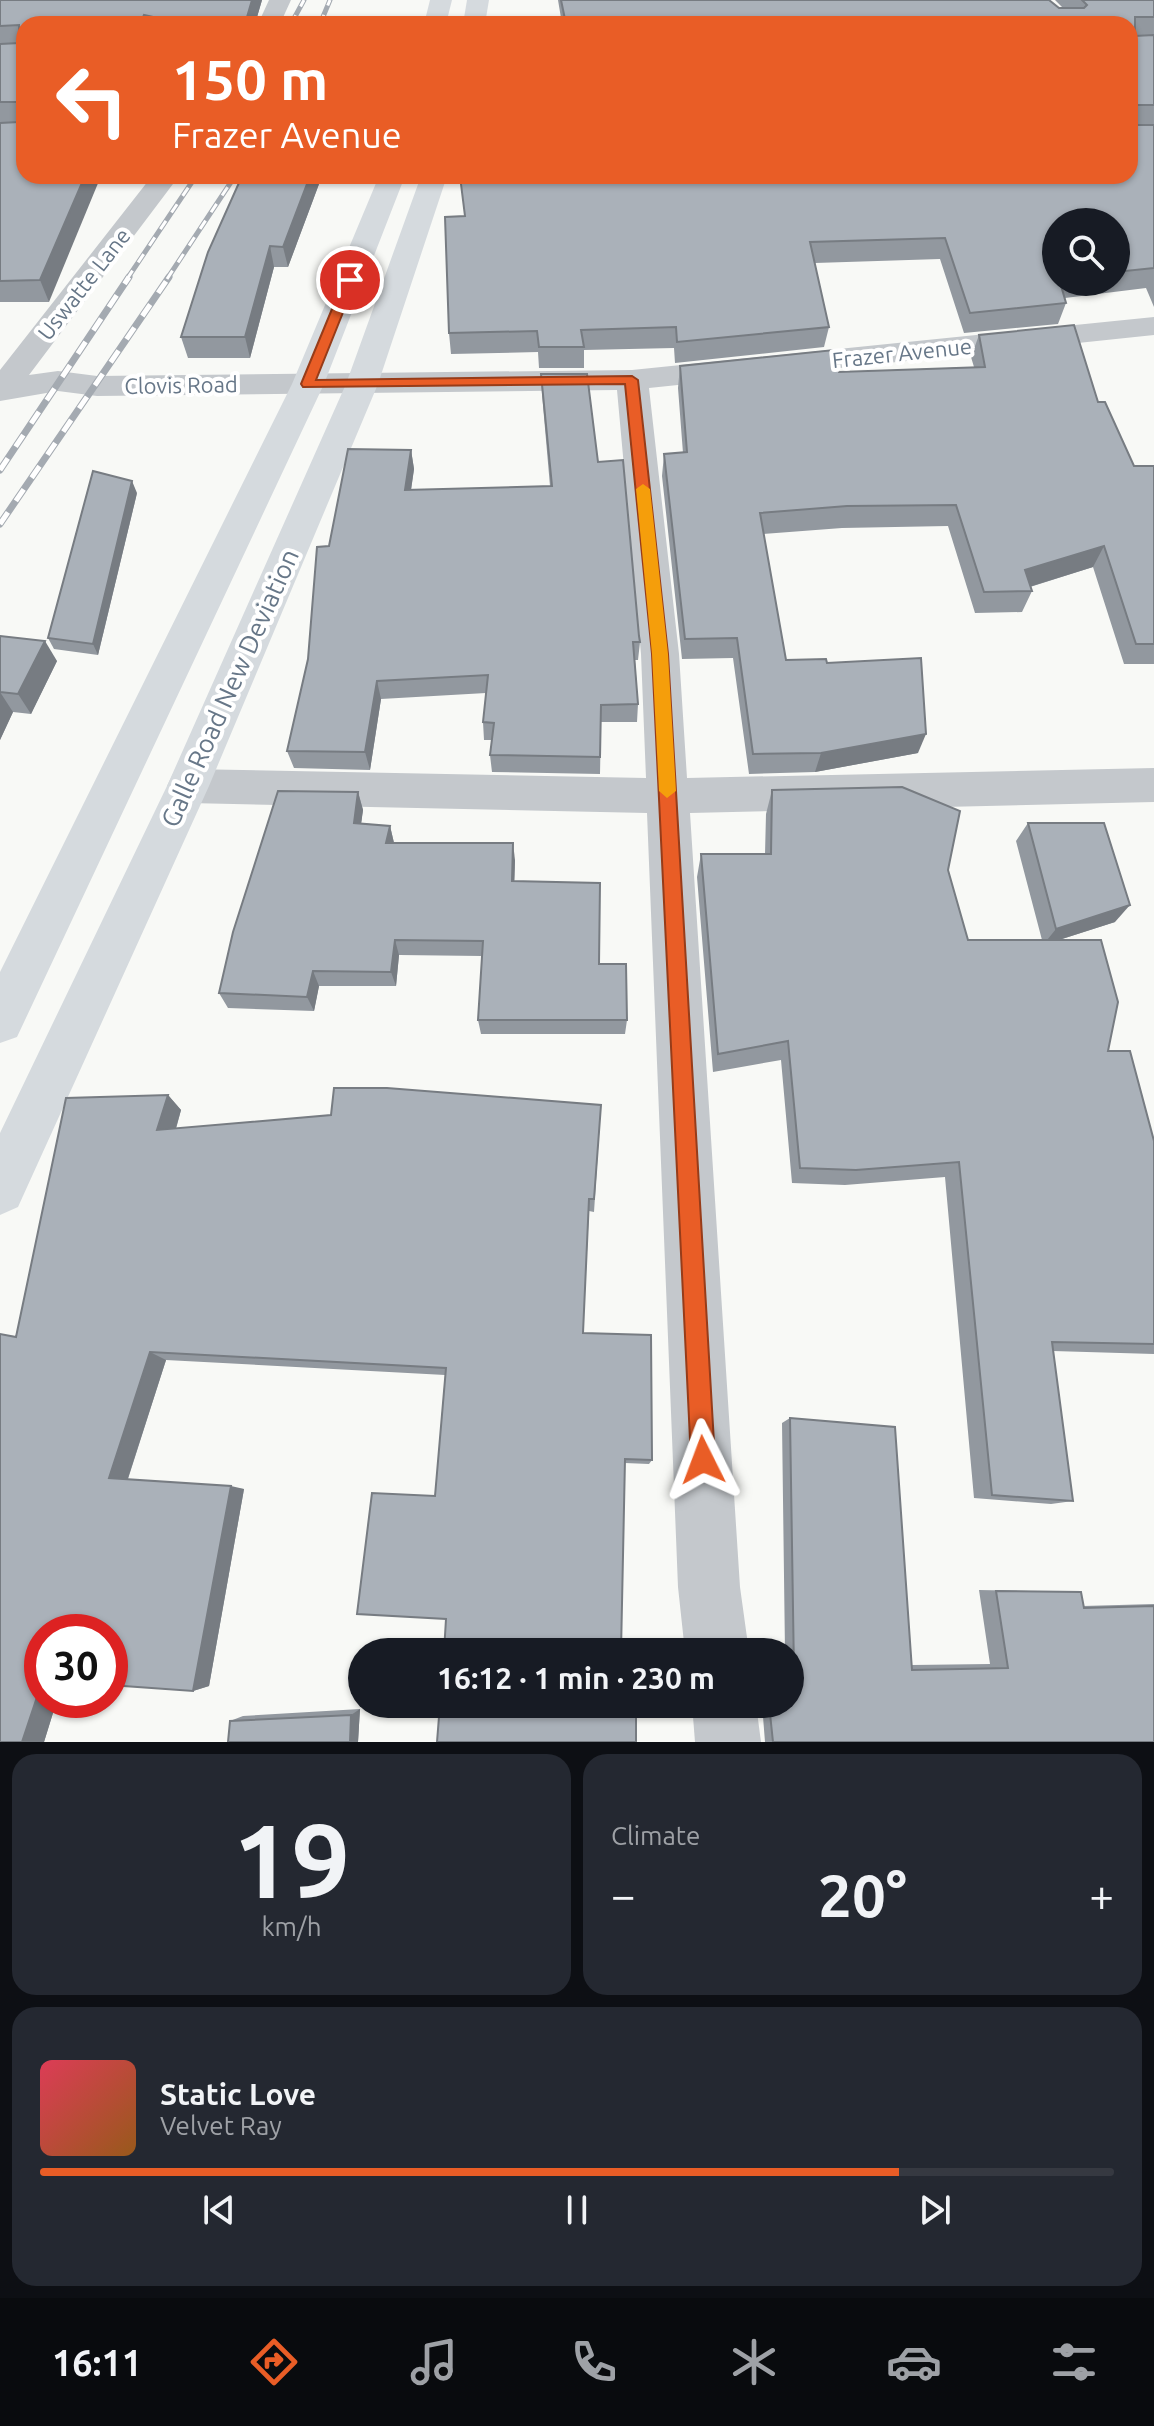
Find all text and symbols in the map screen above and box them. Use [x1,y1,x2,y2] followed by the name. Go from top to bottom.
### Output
[40,48,144,152] icon: left
[172,48,328,111] text: 150 m
[172,114,402,155] text: Frazer Avenue
[1042,208,1130,296] map controls
[1042,208,1130,296] button: search
[32,223,135,344] street label: Uswatte Lane
[316,246,384,314] pin
[328,258,372,302] icon: arrive
[831,333,973,372] street label: Frazer Avenue
[124,371,238,398] street label: Clovis Road
[155,544,304,831] street label: Galle Road New Deviation
[661,1418,745,1502] position arrow
[24,1614,128,1718] speed limit sign: 30
[437,1661,715,1695] text: 16:12 · 1 min · 230 m
[233,1801,350,1918] text: 19
[611,1821,700,1850] text: Climate
[818,1861,907,1928] text: 20°
[611,1870,636,1919] text: −
[1089,1870,1114,1919] text: +
[261,1912,322,1941] text: km/h
[160,2077,316,2111] text: Static Love
[160,2111,282,2140] text: Velvet Ray
[197,2188,241,2232] icon: previous
[555,2188,599,2232] icon: pause
[913,2188,957,2232] icon: next
[246,2334,302,2390] icon: directions
[406,2334,462,2390] icon: music
[566,2334,622,2390] icon: phone
[726,2334,782,2390] icon: climate
[886,2334,942,2390] icon: car
[1046,2334,1102,2390] icon: filters
[52,2342,142,2383] text: 16:11

